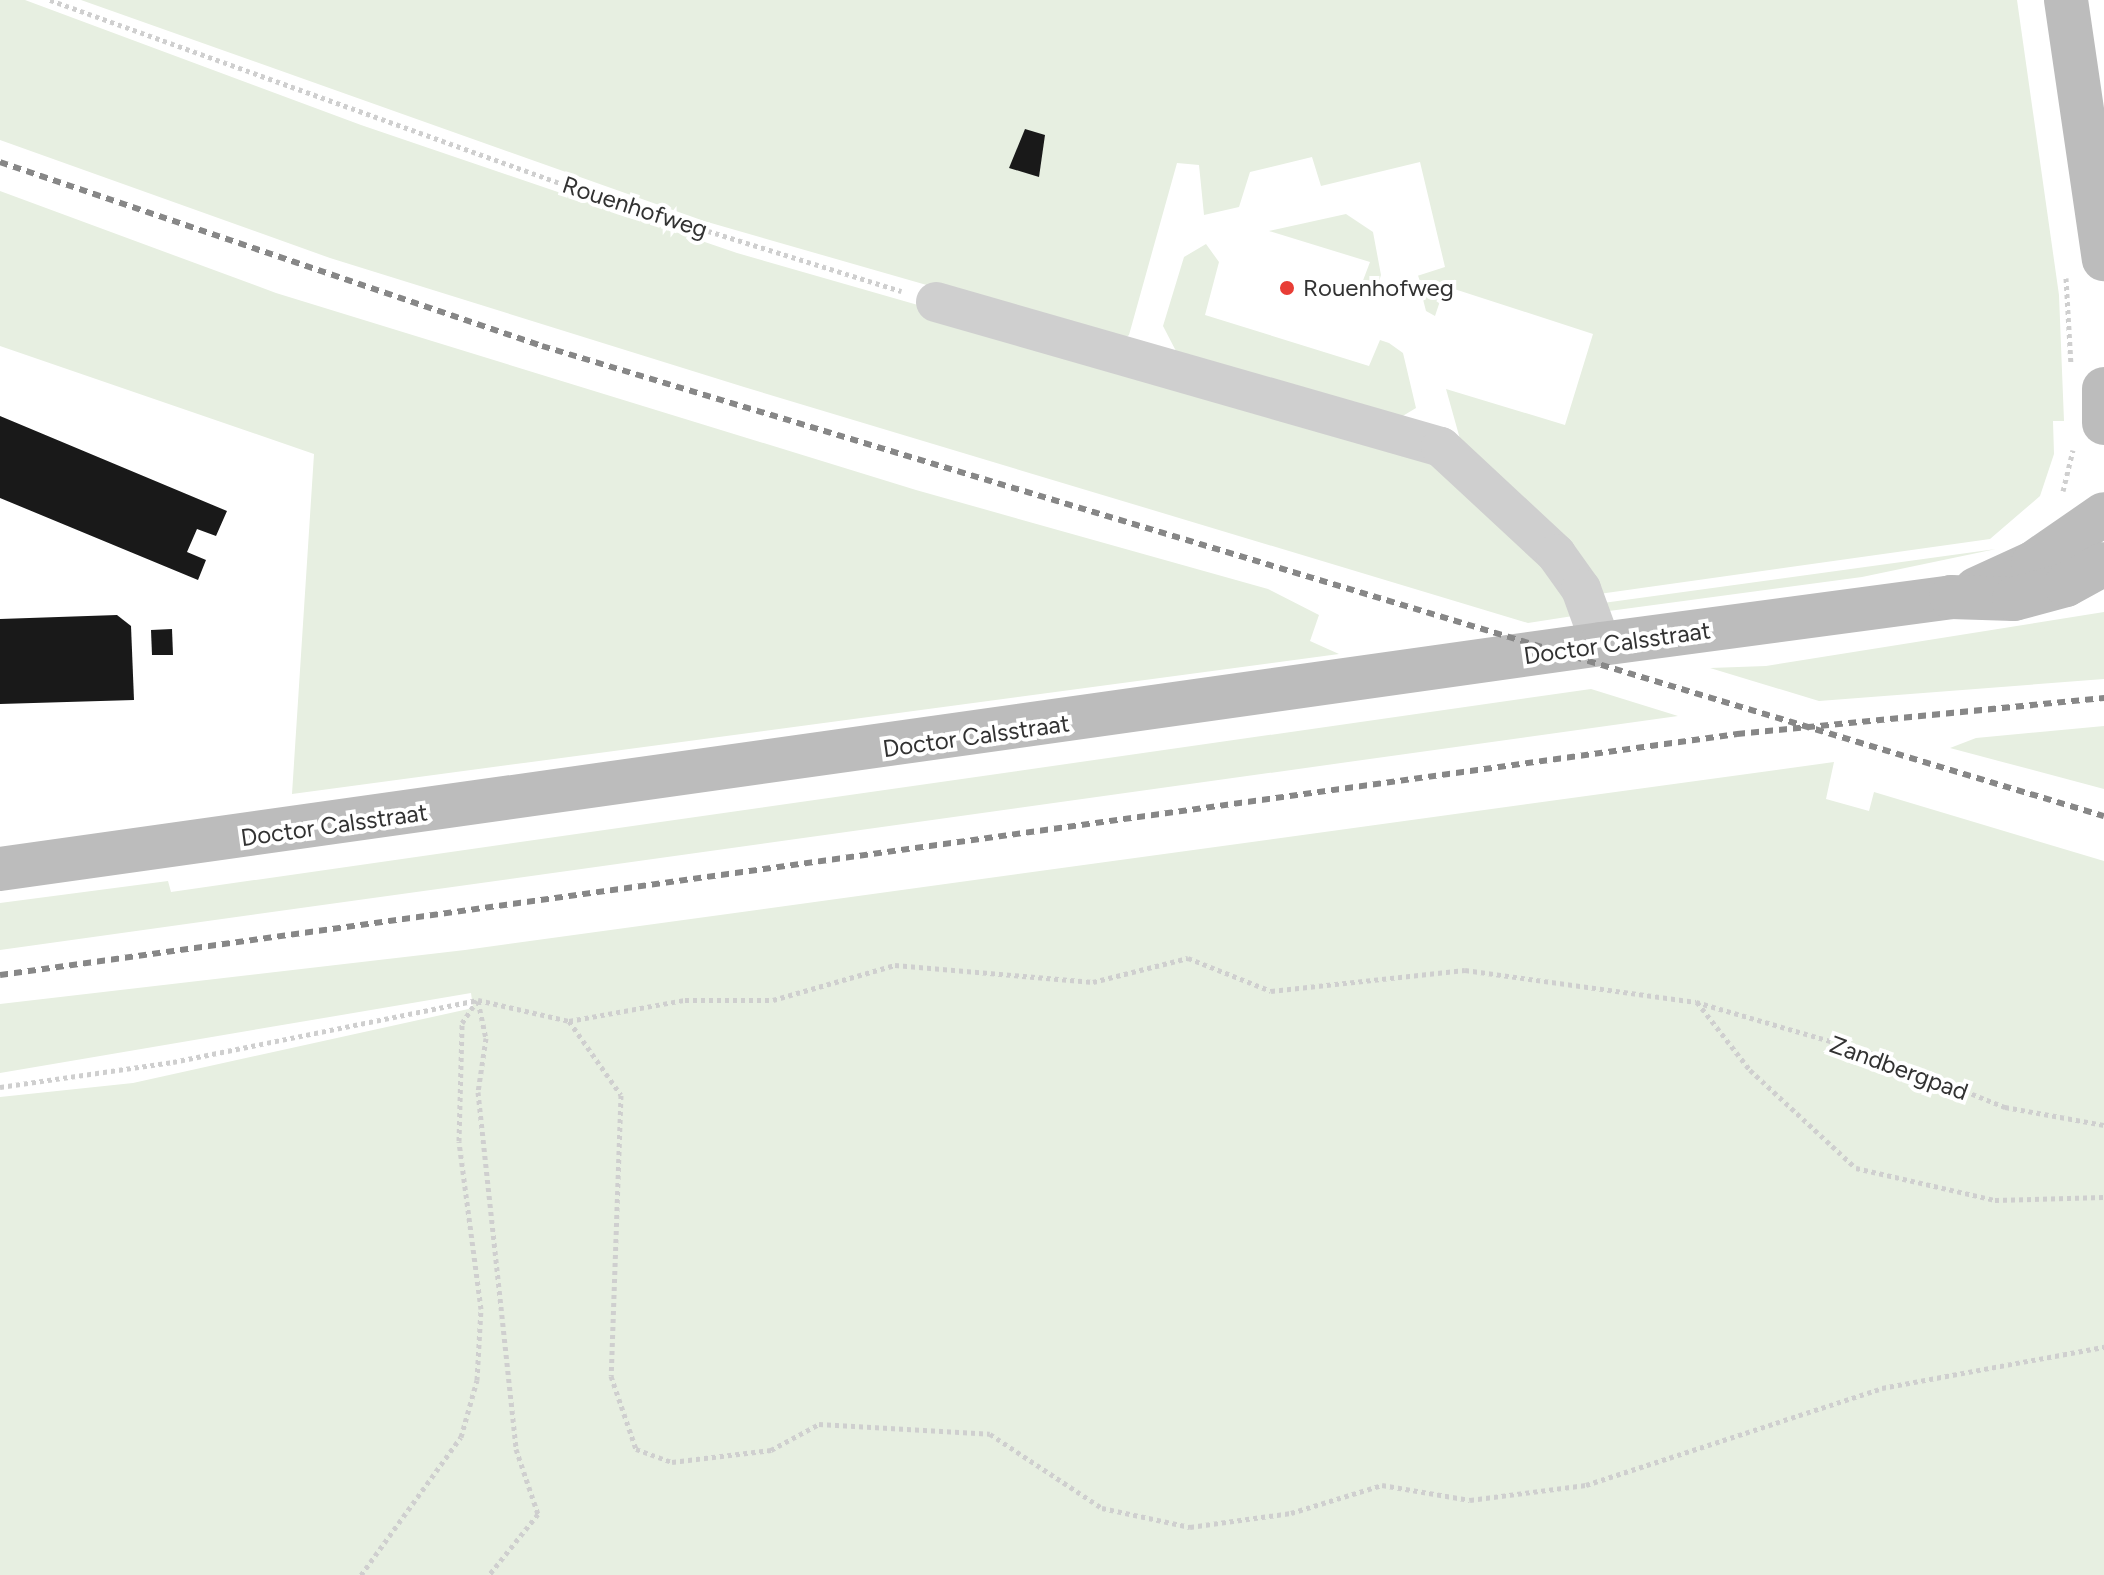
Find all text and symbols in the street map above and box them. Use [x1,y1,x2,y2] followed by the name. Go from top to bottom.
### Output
[559,170,711,244] street label: Rouenhofweg
[1303,274,1454,302] place label: Rouenhofweg
[1278,279,1296,297] marker: Rouenhofweg
[1522,616,1712,670] street label: Doctor Calsstraat
[881,709,1071,763] street label: Doctor Calsstraat
[239,798,429,852] street label: Doctor Calsstraat
[1826,1030,1972,1106] street label: Zandbergpad

